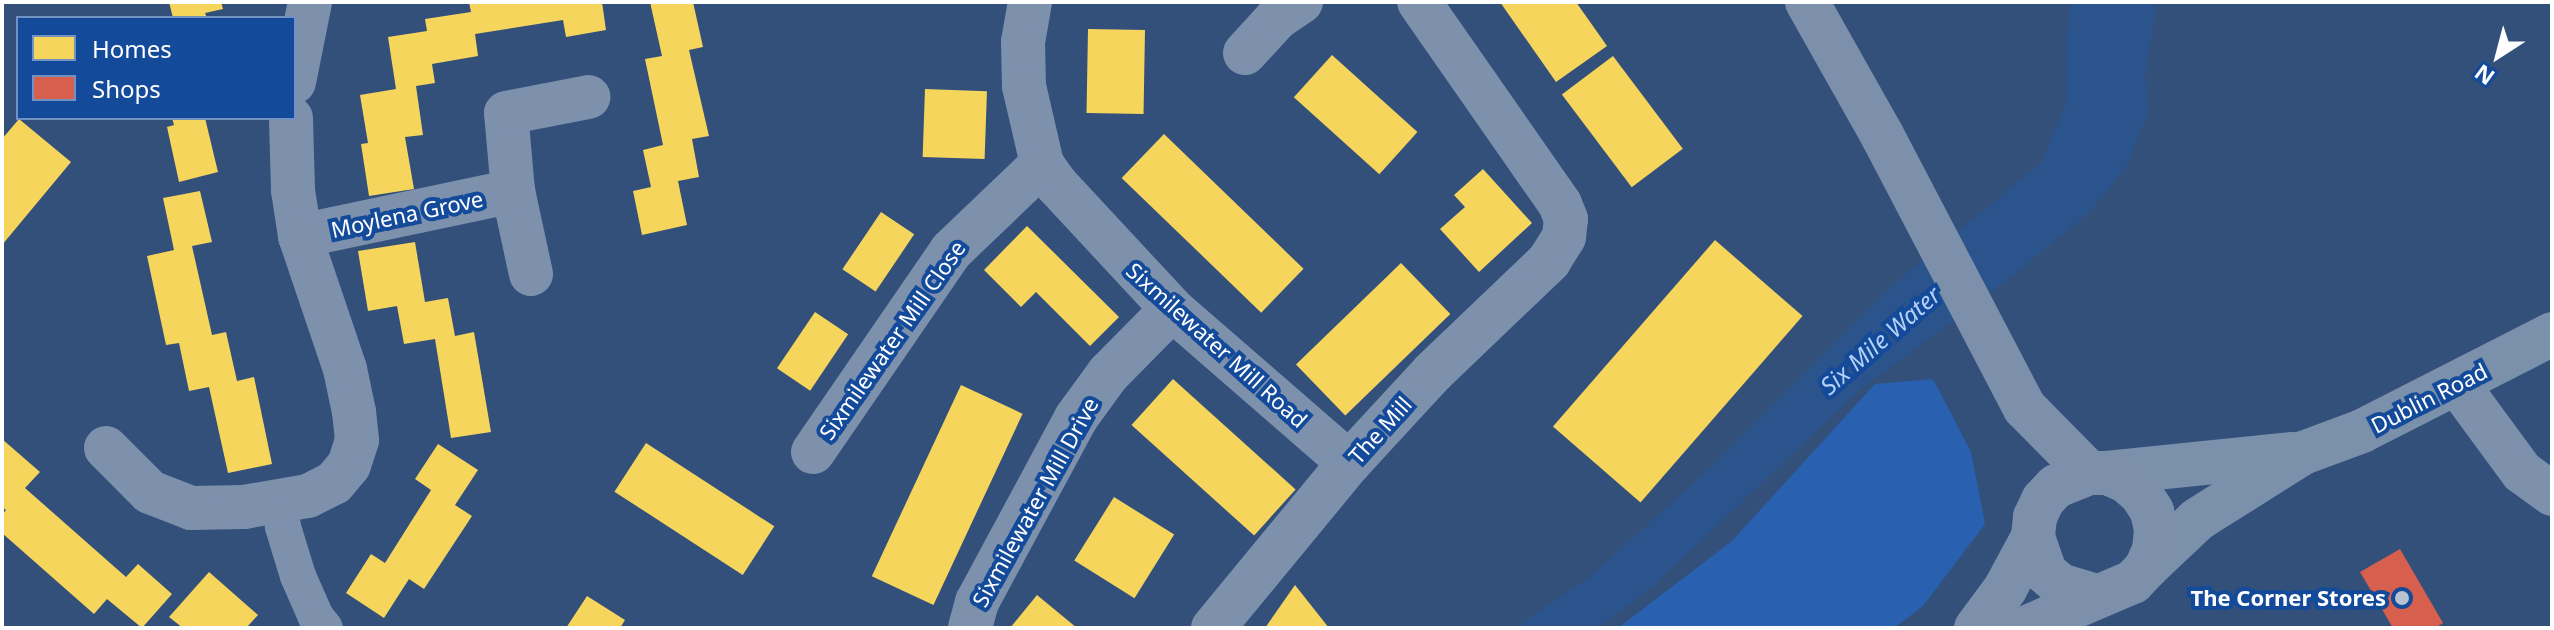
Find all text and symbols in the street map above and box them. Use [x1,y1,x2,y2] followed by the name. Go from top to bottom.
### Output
[16,16,296,120] legend
[2458,16,2538,96] north arrow
[92,32,172,65] text: Homes
[2468,58,2500,93] text: N
[92,72,161,105] text: Shops
[328,185,486,243] street label: Moylena Grove
[813,236,971,444] street label: Sixmilewater Mill Close
[1121,257,1313,433] street label: Sixmilewater Mill Road
[1814,280,1946,400] water label: Six Mile Water
[2367,357,2491,439] street label: Dublin Road
[1343,391,1417,469] street label: The Mill
[966,393,1104,611] street label: Sixmilewater Mill Drive
[2190,585,2386,611] place label: The Corner Stores
[2393,589,2411,607] marker: The Corner Stores

